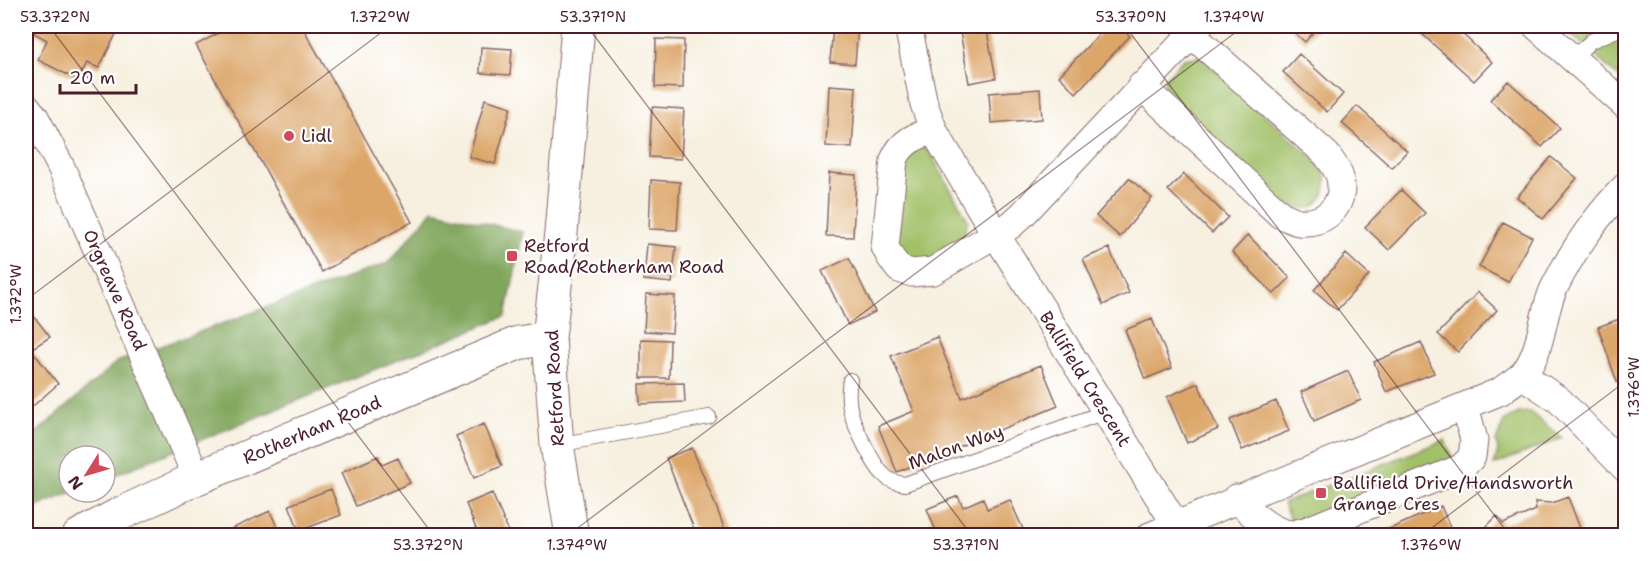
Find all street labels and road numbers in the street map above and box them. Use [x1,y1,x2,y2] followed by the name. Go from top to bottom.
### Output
[78,226,152,354] street label: Orgreave Road
[1034,307,1136,451] street label: Ballifield Crescent
[540,329,570,447] street label: Retford Road
[239,390,385,470] street label: Rotherham Road
[905,419,1007,475] street label: Malon Way

